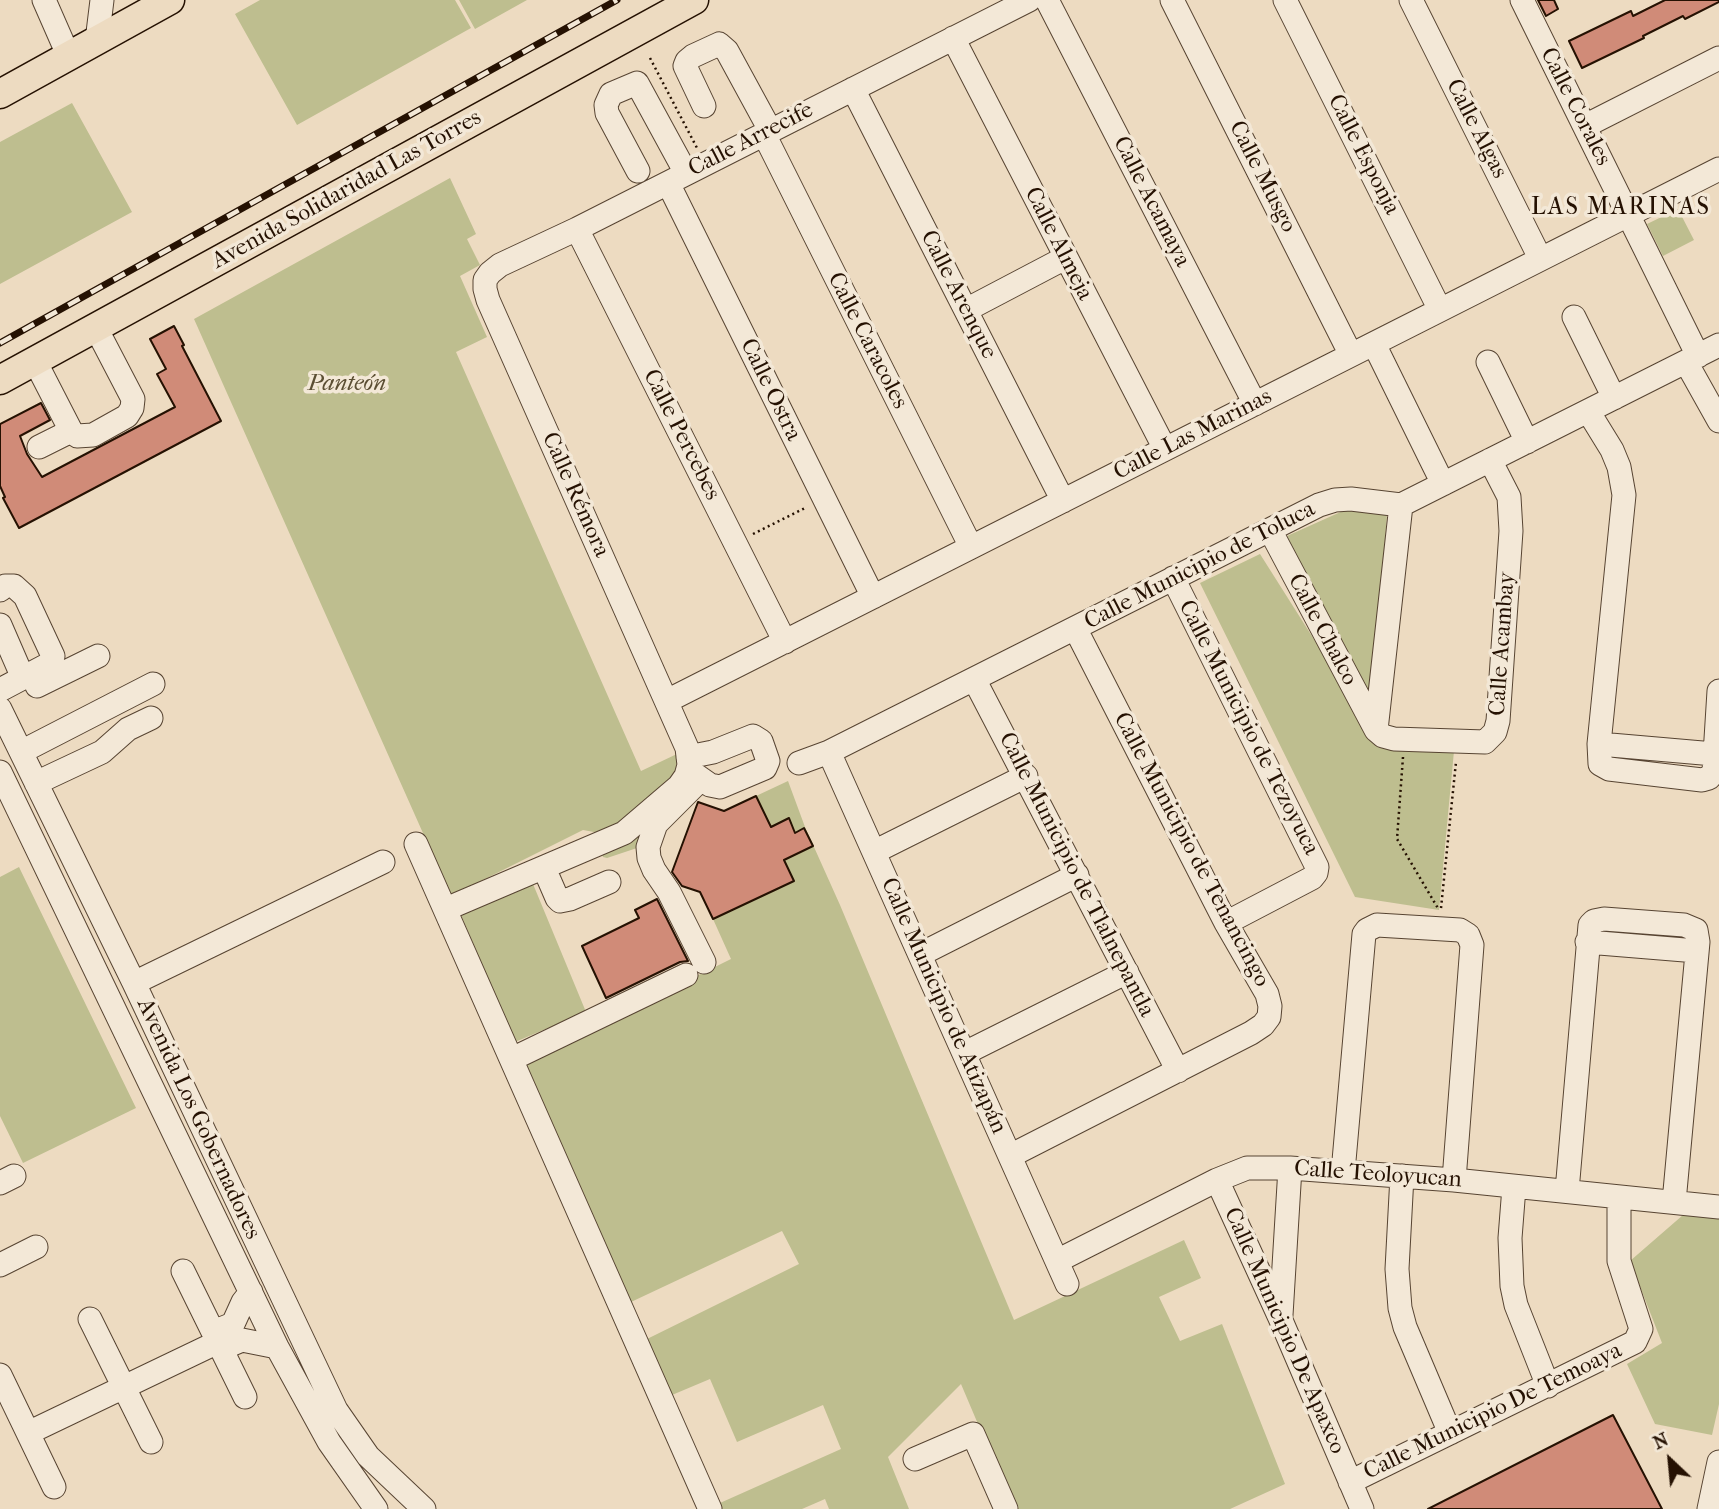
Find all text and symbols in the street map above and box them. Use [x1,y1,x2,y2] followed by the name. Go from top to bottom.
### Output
[1534,44,1616,170] street label: Calle Corales
[1439,75,1513,183] street label: Calle Algas
[1321,90,1405,220] street label: Calle Esponja
[684,97,818,183] street label: Calle Arrecife
[208,104,486,276] street label: Avenida Solidaridad Las Torres
[1222,117,1302,237] street label: Calle Musgo
[1106,132,1196,272] street label: Calle Acamaya
[1018,183,1098,305] street label: Calle Almeja
[1532,194,1710,222] district label: LAS MARINAS
[914,226,1002,364] street label: Calle Arenque
[821,268,913,414] street label: Calle Caracoles
[733,334,807,446] street label: Calle Ostra
[636,365,726,505] street label: Calle Percebes
[308,370,386,398] park label: Panteón
[1109,383,1277,487] street label: Calle Las Marinas
[535,428,615,562] street label: Calle Rémora
[1080,496,1320,636] street label: Calle Municipio de Toluca
[1281,570,1363,690] street label: Calle Chalco
[1484,571,1522,717] street label: Calle Acambay
[1172,596,1324,860] street label: Calle Municipio de Tezoyuca
[1107,708,1275,992] street label: Calle Municipio de Tenancingo
[992,728,1160,1022] street label: Calle Municipio de Tlalnepantla
[874,874,1012,1138] street label: Calle Municipio de Atizapán
[130,994,266,1244] street label: Avenida Los Gobernadores
[1293,1155,1463,1195] street label: Calle Teoloyucan
[1217,1204,1351,1458] street label: Calle Municipio De Apaxco
[1359,1337,1627,1487] street label: Calle Municipio De Temoaya
[1635,1425,1705,1495] north arrow
[1649,1428,1672,1454] text: N

